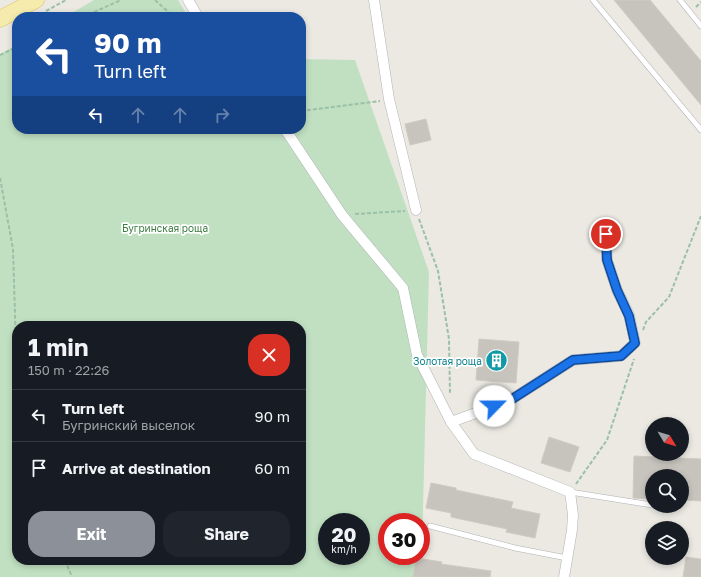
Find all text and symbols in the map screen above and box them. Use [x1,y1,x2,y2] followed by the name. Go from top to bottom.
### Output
[94,26,161,59] text: 90 m
[28,28,80,80] icon: left
[94,60,167,82] text: Turn left
[85,104,107,126] icon: left
[127,104,149,126] icon: ahead
[169,104,191,126] icon: ahead
[211,104,233,126] icon: right
[589,217,623,251] pin
[122,222,208,234] park label: Бугринская роща
[595,223,617,245] icon: arrive
[28,332,88,361] text: 1 min
[248,334,290,376] button: close
[484,348,510,374] building icon: Золотая роща
[413,355,482,367] place label: Золотая роща
[28,362,109,378] text: 150 m · 22:26
[473,385,515,427] position arrow
[62,399,124,417] text: Turn left
[28,405,50,427] icon: left
[255,407,290,425] text: 90 m
[62,417,195,433] text: Бугринский выселок
[645,417,689,461] north arrow
[645,417,689,565] map controls
[28,457,50,479] icon: arrive
[62,459,211,477] text: Arrive at destination
[255,459,290,477] text: 60 m
[645,469,689,513] button: search
[28,511,155,557] button: Exit
[163,511,290,557] button: Share
[378,513,430,565] speed limit sign: 30
[645,521,689,565] button: layers
[331,522,357,546] text: 20
[331,543,357,555] text: km/h

